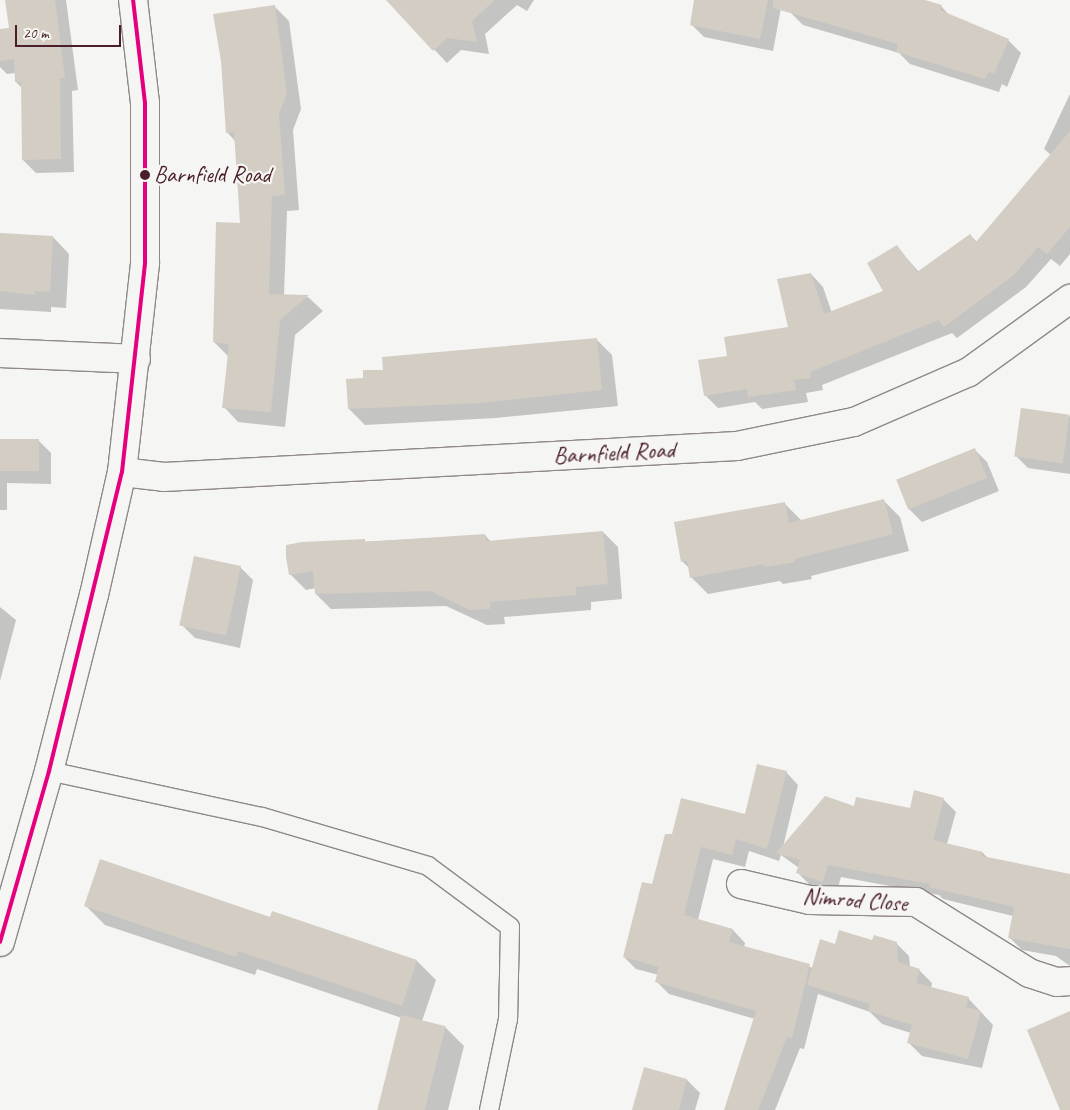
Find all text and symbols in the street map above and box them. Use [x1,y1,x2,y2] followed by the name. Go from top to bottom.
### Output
[18,15,124,47] scale bar
[23,24,49,43] text: 20 m
[154,161,270,189] place label: Barnfield Road
[140,170,150,180] marker: Barnfield Road
[553,435,675,471] street label: Barnfield Road
[802,882,908,918] street label: Nimrod Close

